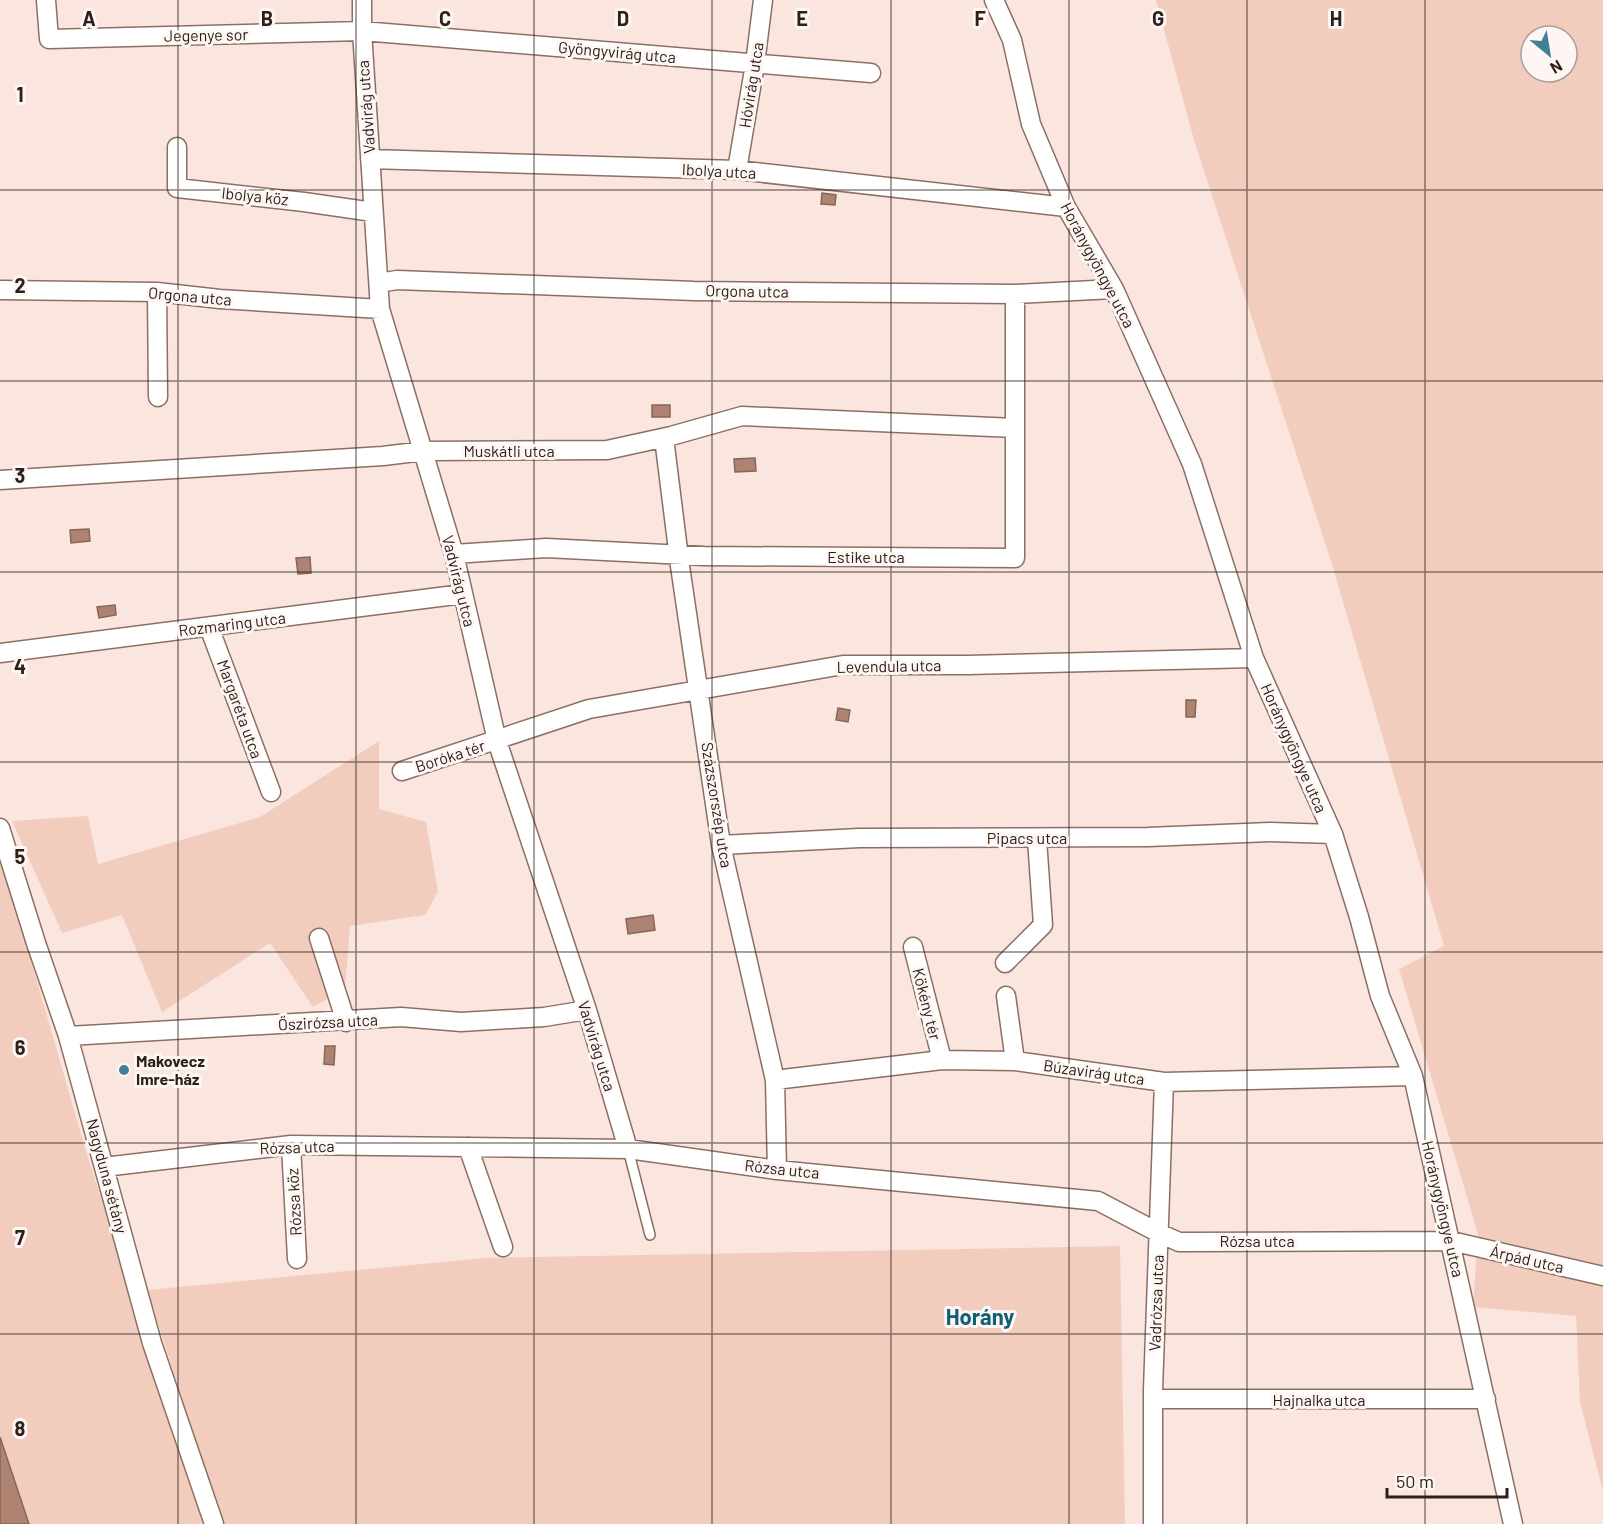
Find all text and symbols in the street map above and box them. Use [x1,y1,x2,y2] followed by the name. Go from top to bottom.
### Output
[82,6,96,30] text: A
[261,6,273,30] text: B
[439,6,451,30] text: C
[617,6,629,30] text: D
[796,6,808,30] text: E
[974,6,986,30] text: F
[1152,6,1164,30] text: G
[1330,6,1342,30] text: H
[164,24,249,45] street label: Jegenye sor
[1519,24,1579,84] north arrow
[557,37,677,66] street label: Gyöngyvirág utca
[734,41,767,129] street label: Hóvirág utca
[1547,57,1566,78] text: N
[353,60,378,154] street label: Vadvirág utca
[16,82,24,106] text: 1
[681,159,757,182] street label: Ibolya utca
[221,183,289,208] street label: Ibolya köz
[1057,199,1140,331] street label: Horánygyöngye utca
[14,273,26,297] text: 2
[705,280,789,301] street label: Orgona utca
[148,282,232,309] street label: Orgona utca
[463,441,555,460] street label: Muskátli utca
[15,463,25,487] text: 3
[439,533,480,629] street label: Vadvirág utca
[827,547,905,566] street label: Estike utca
[177,607,287,640] street label: Rozmaring utca
[14,654,26,678] text: 4
[836,655,942,676] street label: Levendula utca
[214,657,267,761] street label: Margaréta utca
[1257,680,1332,815] street label: Horánygyöngye utca
[413,735,487,776] street label: Boróka tér
[698,741,737,869] street label: Százszorszép utca
[987,828,1067,847] street label: Pipacs utca
[15,844,26,868] text: 5
[909,966,946,1042] street label: Kökény tér
[575,998,620,1093] street label: Vadvirág utca
[278,1009,378,1034] street label: Őszirózsa utca
[15,1035,26,1059] text: 6
[136,1051,205,1088] place label: Makovecz Imre-ház
[1042,1055,1146,1088] street label: Búzavirág utca
[117,1063,131,1077] marker: Makovecz Imre-ház
[83,1116,132,1236] street label: Nagyduna sétány
[259,1136,335,1157] street label: Rózsa utca
[1419,1139,1468,1279] street label: Horánygyöngye utca
[744,1155,820,1182] street label: Rózsa utca
[282,1168,305,1236] street label: Rózsa köz
[15,1225,25,1249] text: 7
[1219,1231,1295,1250] street label: Rózsa utca
[1488,1241,1566,1276] street label: Árpád utca
[1144,1254,1167,1352] street label: Vadrózsa utca
[946,1303,1014,1329] district label: Horány
[1273,1390,1365,1409] street label: Hajnalka utca
[15,1416,26,1440] text: 8
[1387,1461,1507,1499] scale bar
[1396,1470,1434,1492] text: 50 m

